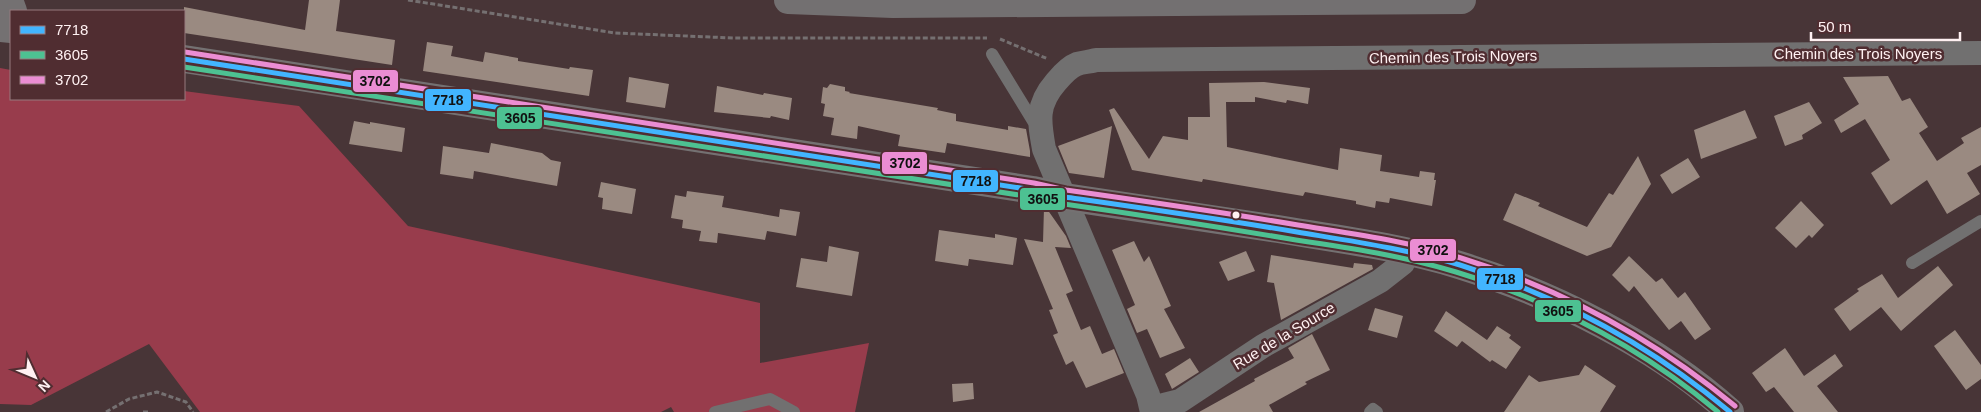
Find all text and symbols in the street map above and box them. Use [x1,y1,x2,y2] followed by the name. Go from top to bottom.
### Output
[10,10,185,100] legend
[1811,10,1960,42] scale bar
[1818,18,1851,35] text: 50 m
[55,21,88,38] text: 7718
[1774,45,1942,62] street label: Chemin des Trois Noyers
[55,46,88,63] text: 3605
[1369,47,1537,66] street label: Chemin des Trois Noyers
[352,69,399,93] line badge: 3702
[55,71,88,88] text: 3702
[359,73,391,89] text: 3702
[424,88,472,112] line badge: 7718
[432,92,464,108] text: 7718
[496,106,543,130] line badge: 3605
[504,110,536,126] text: 3605
[881,151,928,175] line badge: 3702
[889,155,921,171] text: 3702
[952,169,999,193] line badge: 7718
[960,173,992,189] text: 7718
[1019,187,1066,211] line badge: 3605
[1027,191,1059,207] text: 3605
[1231,210,1241,220] unlabelled marker
[1409,238,1457,262] line badge: 3702
[1417,242,1449,258] text: 3702
[1476,267,1524,291] line badge: 7718
[1484,271,1516,287] text: 7718
[1230,298,1338,373] street label: Rue de la Source
[1534,299,1582,323] line badge: 3605
[1542,303,1574,319] text: 3605
[10,352,60,402] north arrow
[35,377,54,395] text: N

